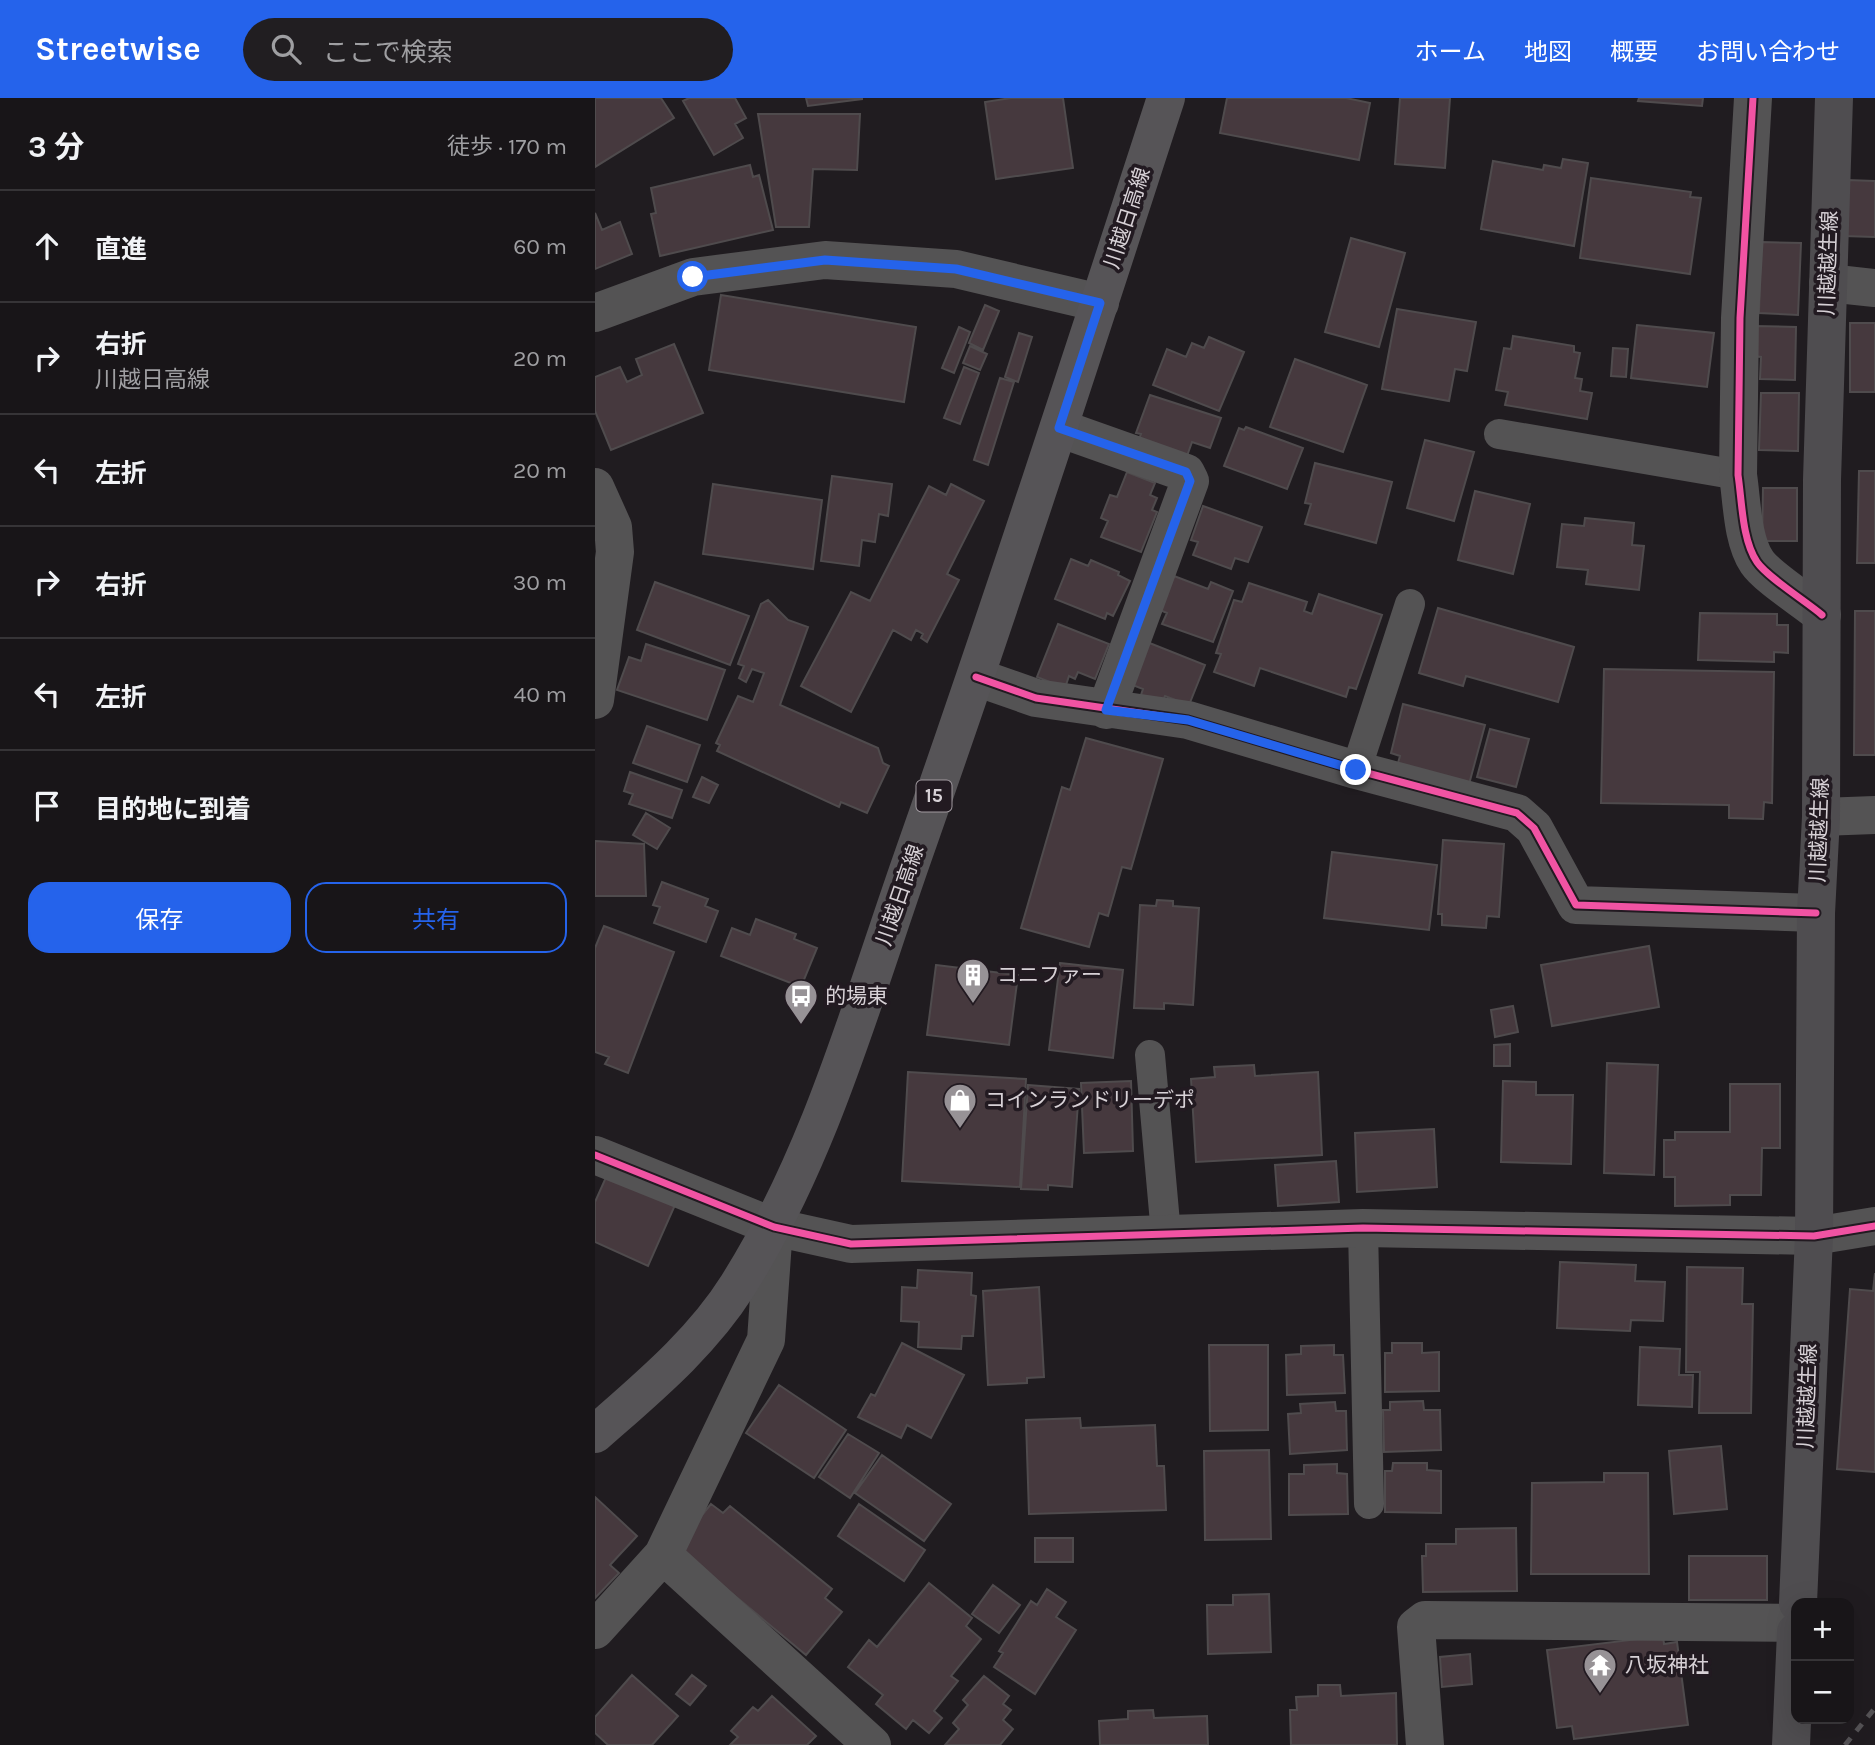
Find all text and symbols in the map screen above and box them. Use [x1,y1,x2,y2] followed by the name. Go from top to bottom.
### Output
[243,18,733,81] search box
[35,30,201,68] text: Streetwise
[267,30,305,68] icon: search
[323,37,453,68] text: ここで検索
[1415,38,1486,66] text: ホーム
[1524,38,1572,66] text: 地図
[1610,38,1658,66] text: 概要
[1696,38,1840,66] text: お問い合わせ
[28,129,84,165] text: 3 分
[447,133,567,160] text: 徒歩 · 170 m
[1099,164,1155,272] street label: 川越日高線
[1814,210,1842,316] street label: 川越越生線
[28,227,66,265] icon: ahead
[513,233,567,260] text: 60 m
[95,234,147,265] text: 直進
[677,261,708,292] route start
[95,329,147,360] text: 右折
[28,339,66,377] icon: right
[513,345,567,372] text: 20 m
[95,366,210,393] text: 川越日高線
[28,451,66,489] icon: left
[513,457,567,484] text: 20 m
[95,458,147,489] text: 左折
[28,563,66,601] icon: right
[513,569,567,596] text: 30 m
[95,570,147,601] text: 右折
[28,675,66,713] icon: left
[514,681,567,708] text: 40 m
[95,682,147,713] text: 左折
[1340,754,1371,785] route end
[1805,777,1833,883] street label: 川越越生線
[917,780,951,811] road number: 15
[28,787,66,825] icon: arrive
[95,794,251,825] text: 目的地に到着
[872,841,928,949] street label: 川越日高線
[28,882,291,953] button: 保存
[305,882,567,953] button: 共有
[954,956,992,1005] building icon: コニファー
[997,963,1102,987] place label: コニファー
[782,977,820,1026] bus stop icon: 的場東
[825,984,888,1008] place label: 的場東
[941,1081,979,1130] shop icon: コインランドリーデポ
[985,1088,1195,1112] place label: コインランドリーデポ
[1793,1343,1821,1449] street label: 川越越生線
[1791,1598,1854,1724] map controls
[1791,1598,1854,1661] button: +
[1581,1646,1619,1695] temple icon: 八坂神社
[1625,1653,1709,1677] place label: 八坂神社
[1791,1661,1854,1724] button: −

